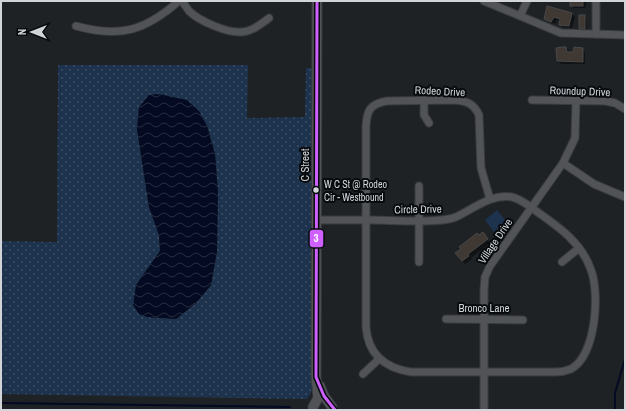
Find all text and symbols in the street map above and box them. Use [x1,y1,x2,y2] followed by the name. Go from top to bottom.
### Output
[12,12,52,52] north arrow
[15,29,29,35] text: N
[414,83,466,99] street label: Rodeo Drive
[549,83,611,99] street label: Roundup Drive
[298,148,312,182] street label: C Street
[324,178,387,204] place label: W C St @ Rodeo Cir - Westbound
[311,185,321,195] marker: W C St @ Rodeo Cir - Westbound
[394,202,442,216] street label: Circle Drive
[475,216,515,266] street label: Village Drive
[309,229,324,248] line badge: 3
[313,231,319,245] text: 3
[458,301,510,315] street label: Bronco Lane

